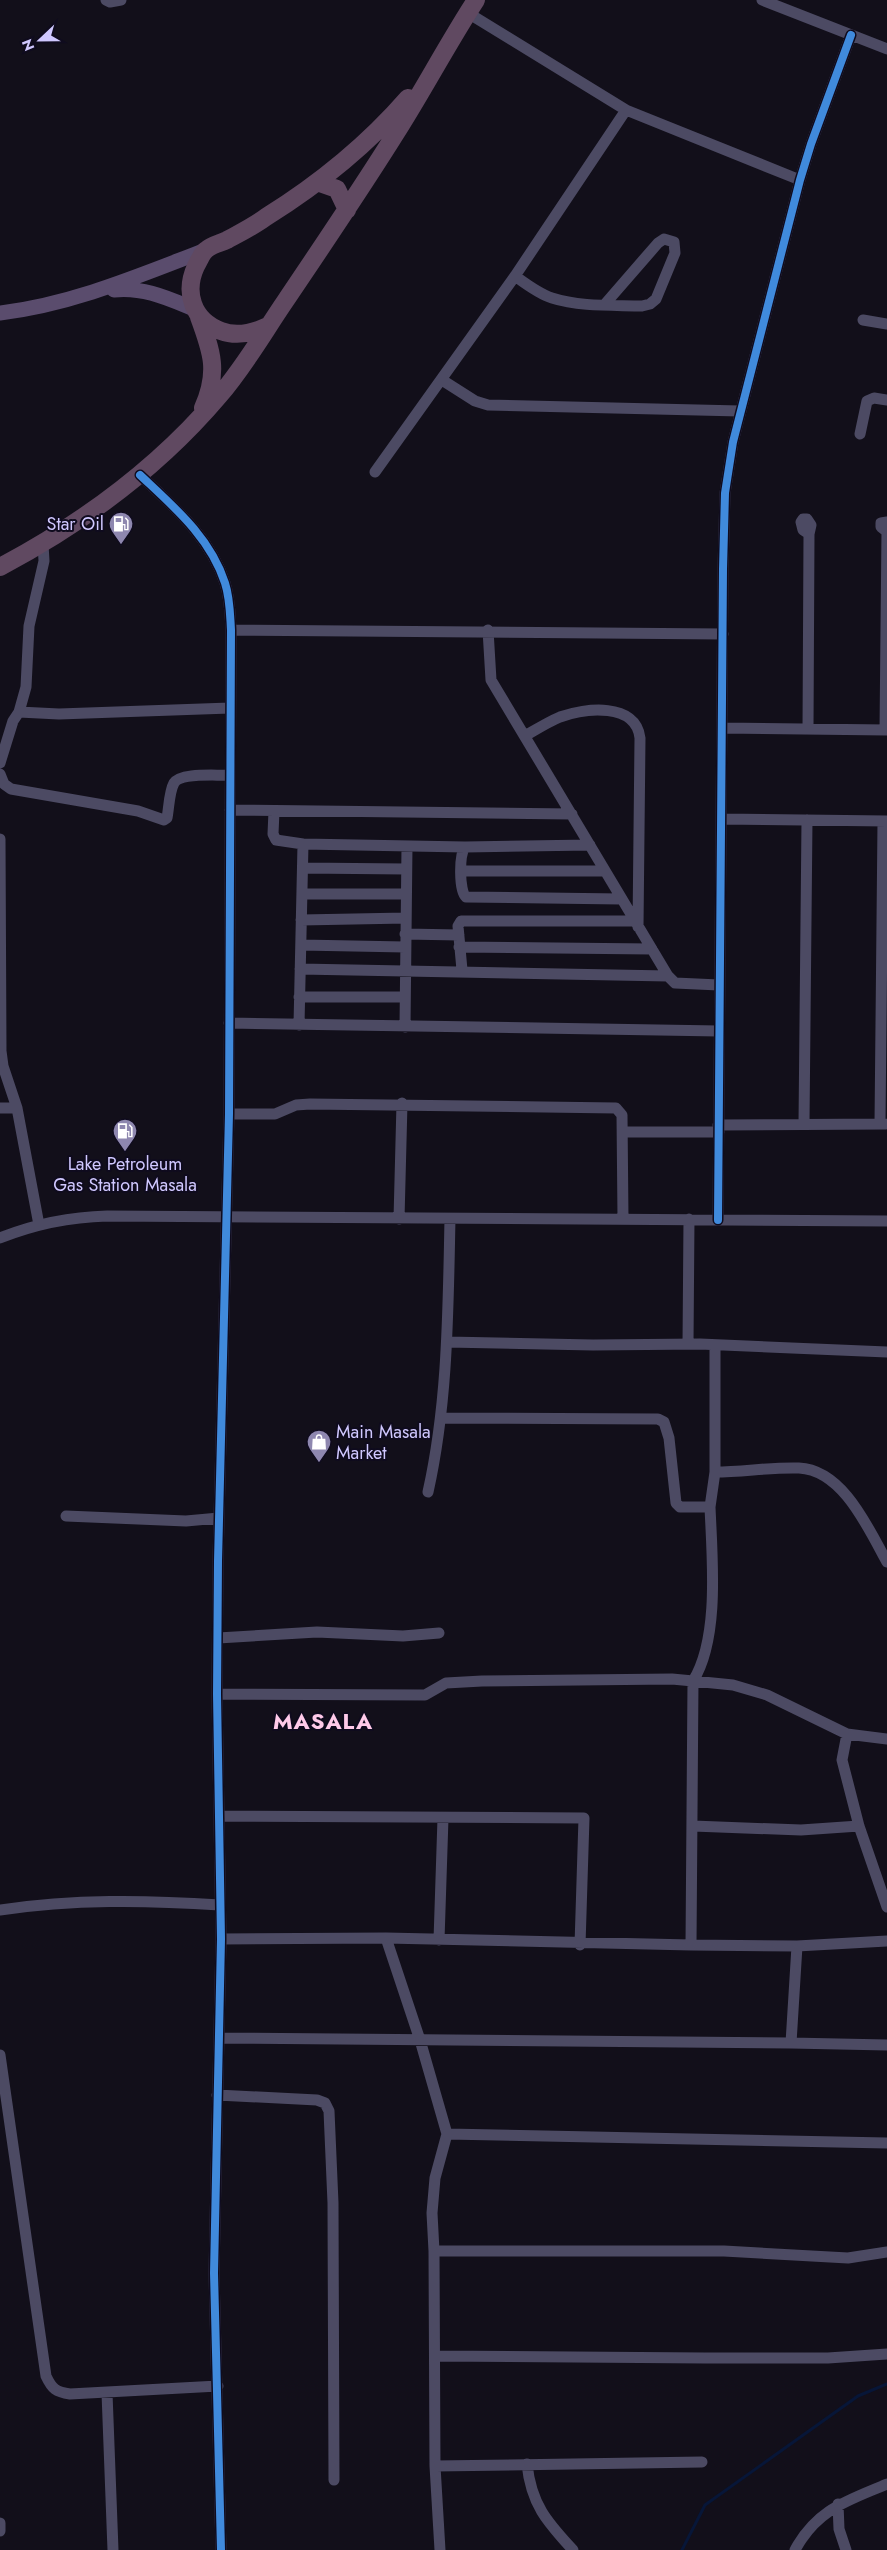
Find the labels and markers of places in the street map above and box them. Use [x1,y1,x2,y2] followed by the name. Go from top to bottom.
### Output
[47,511,104,537] place label: Star Oil
[108,511,134,545] fuel station icon: Star Oil
[112,1118,138,1152] fuel station icon: Lake Petroleum Gas Station Masala
[53,1151,197,1198] place label: Lake Petroleum Gas Station Masala
[336,1419,431,1466] place label: Main Masala Market
[306,1429,332,1463] shop icon: Main Masala Market

